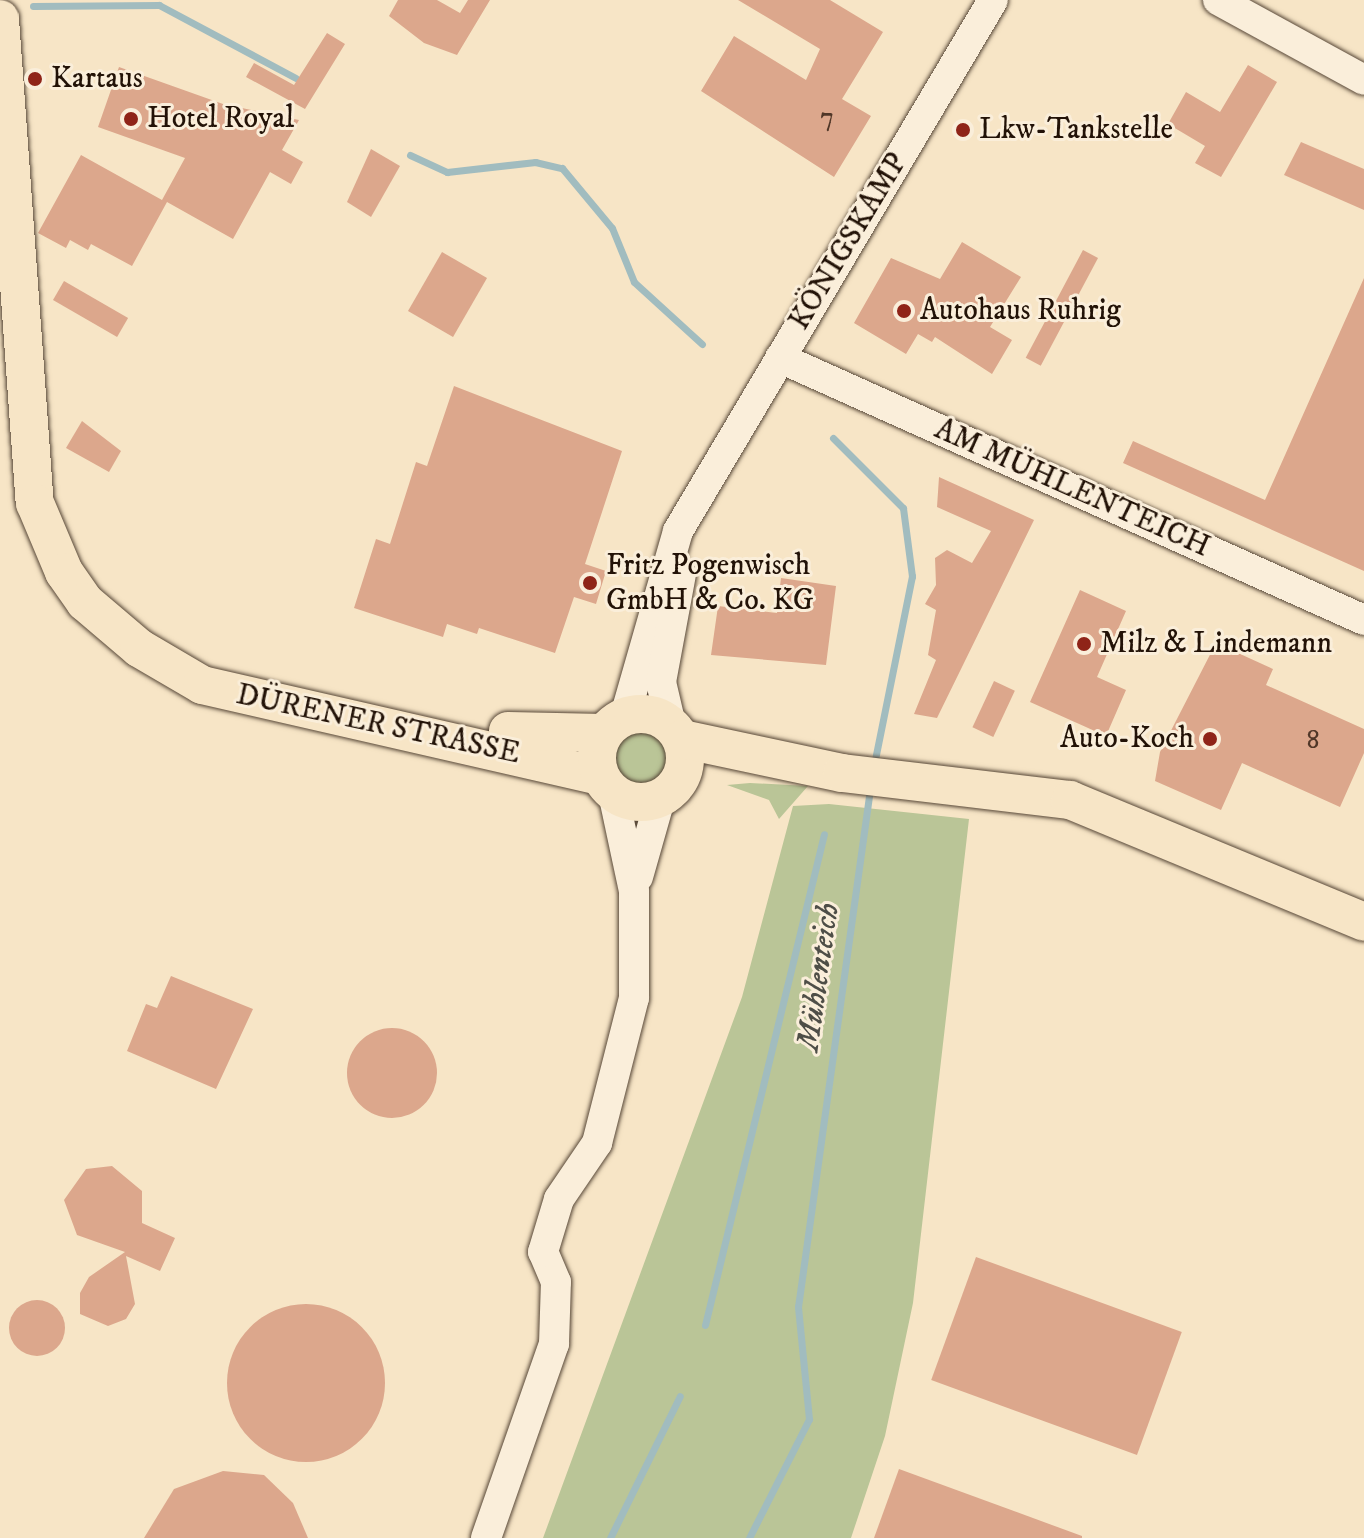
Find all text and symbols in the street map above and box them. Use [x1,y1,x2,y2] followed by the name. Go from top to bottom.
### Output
[51,61,143,97] place label: Kartaus
[26,70,44,88] marker: Kartaus
[147,101,294,137] place label: Hotel Royal
[820,102,834,134] house number: 7
[122,110,140,128] marker: Hotel Royal
[979,112,1173,148] place label: Lkw-Tankstelle
[954,121,972,139] marker: Lkw-Tankstelle
[782,147,916,337] street label: KÖNIGSKAMP
[920,293,1121,329] place label: Autohaus Ruhrig
[895,302,913,320] marker: Autohaus Ruhrig
[929,412,1215,566] street label: AM MÜHLENTEICH
[606,548,814,618] place label: Fritz Pogenwisch GmbH & Co. KG
[581,574,599,592] marker: Fritz Pogenwisch GmbH & Co. KG
[1100,626,1332,662] place label: Milz & Lindemann
[1075,635,1093,653] marker: Milz & Lindemann
[233,677,523,773] street label: DÜRENER STRASSE
[1060,721,1194,757] place label: Auto-Koch
[1306,725,1320,757] house number: 8
[1201,730,1219,748] marker: Auto-Koch
[790,900,848,1054] water label: Mühlenteich

